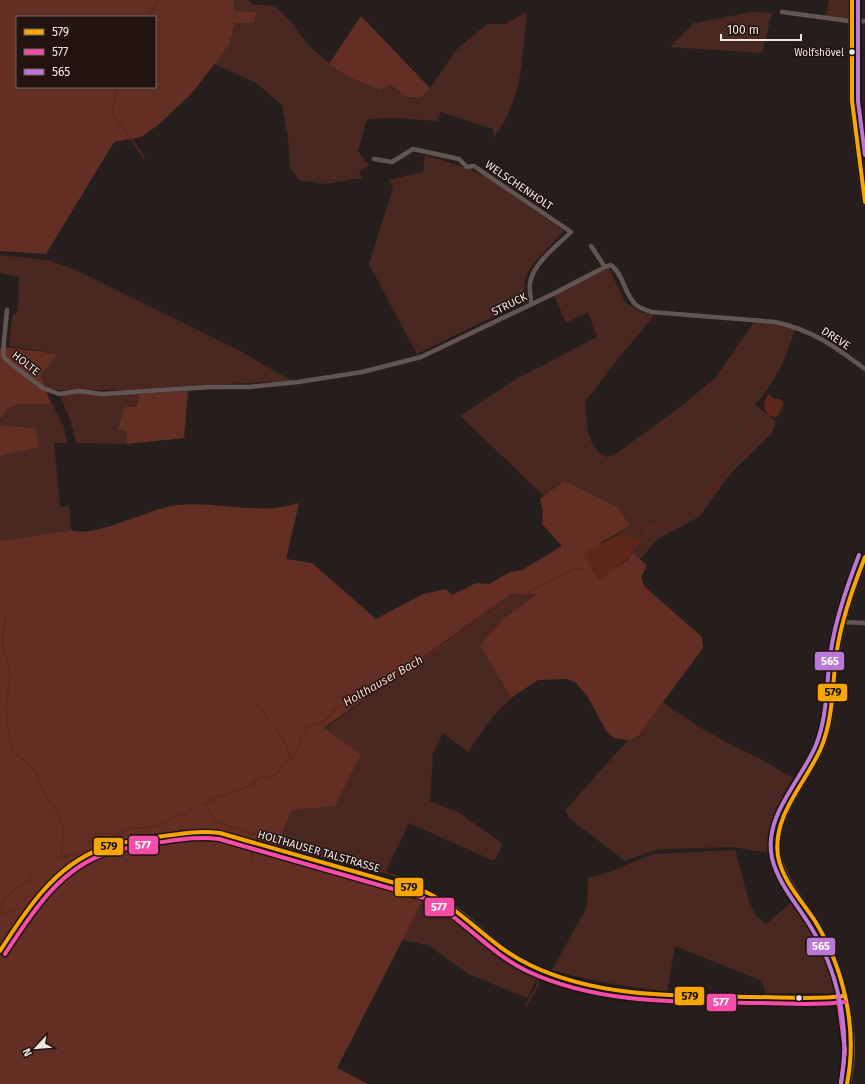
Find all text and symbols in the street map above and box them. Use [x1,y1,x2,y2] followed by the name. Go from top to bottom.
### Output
[16,16,156,88] legend
[721,16,801,42] scale bar
[727,23,759,37] text: 100 m
[52,25,69,39] text: 579
[52,45,68,59] text: 577
[794,47,844,59] place label: Wolfshövel
[847,47,857,57] marker: Wolfshövel
[52,65,70,79] text: 565
[482,158,555,213] street label: WELSCHENHOLT
[489,290,530,319] street label: STRUCK
[819,324,853,353] street label: DREVE
[9,349,42,378] street label: HOLTE
[814,651,845,671] line badge: 565
[341,653,425,709] water label: Holthauser Bach
[821,655,839,668] text: 565
[817,683,848,702] line badge: 579
[825,686,841,699] text: 579
[256,828,382,875] street label: HOLTHAUSER TALSTRASSE
[128,835,159,855] line badge: 577
[93,837,124,856] line badge: 579
[135,839,151,852] text: 577
[101,840,117,853] text: 579
[394,877,424,897] line badge: 579
[401,881,417,894] text: 579
[424,897,455,917] line badge: 577
[431,901,447,914] text: 577
[806,937,836,956] line badge: 565
[812,940,830,953] text: 565
[674,986,705,1006] line badge: 579
[682,990,698,1003] text: 579
[706,993,737,1012] line badge: 577
[794,993,804,1003] unlabelled marker
[713,996,729,1009] text: 577
[16,1028,56,1068] north arrow
[20,1046,35,1058] text: N

